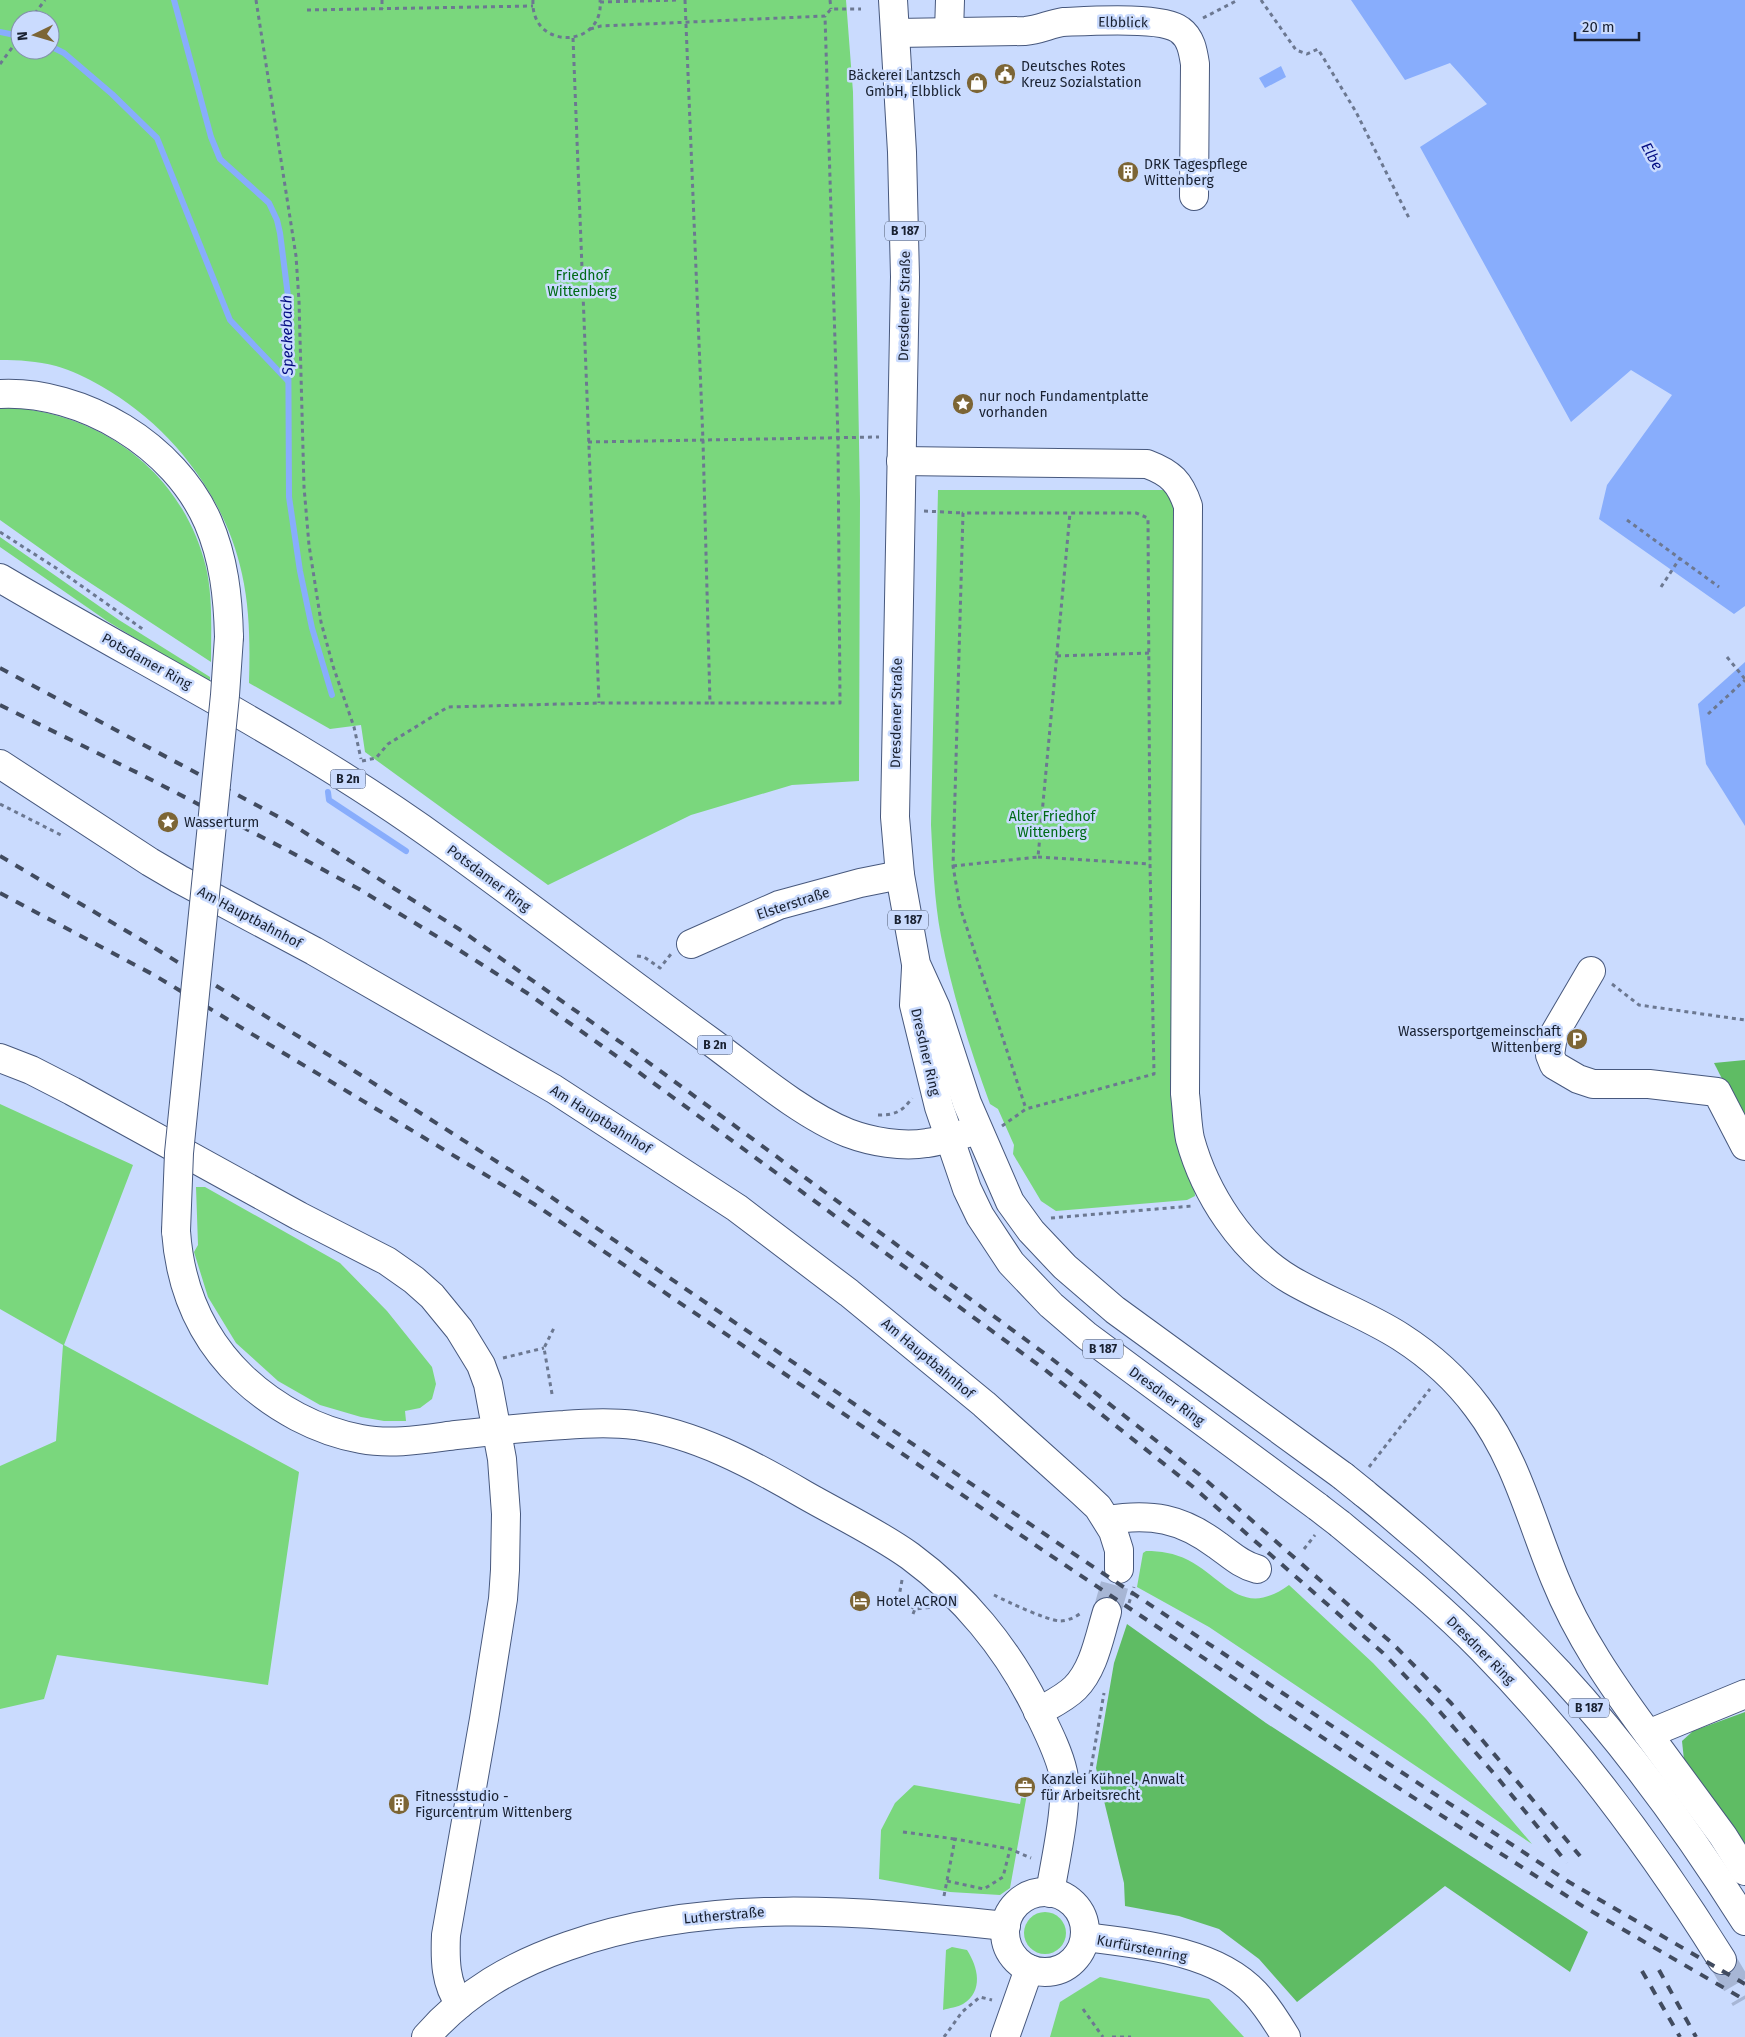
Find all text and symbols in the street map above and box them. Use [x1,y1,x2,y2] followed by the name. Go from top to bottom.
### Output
[10,10,60,60] north arrow
[1575,10,1639,42] scale bar
[1098,14,1149,31] street label: Elbblick
[1582,18,1615,36] text: 20 m
[14,31,31,41] text: N
[1021,58,1142,91] place label: Deutsches Rotes Kreuz Sozialstation
[993,62,1017,86] public building icon: Deutsches Rotes Kreuz Sozialstation
[848,67,962,100] place label: Bäckerei Lantzsch GmbH, Elbblick
[965,71,989,95] shop icon: Bäckerei Lantzsch GmbH, Elbblick
[1637,139,1667,173] water label: Elbe
[1144,156,1248,189] place label: DRK Tagespflege Wittenberg
[1116,160,1140,184] building icon: DRK Tagespflege Wittenberg
[885,222,925,240] road number: B 187
[895,251,914,361] street label: Dresdener Straße
[547,267,618,300] park label: Friedhof Wittenberg
[277,295,297,376] water label: Speckebach
[979,388,1149,421] place label: nur noch Fundamentplatte vorhanden
[951,392,975,416] place icon: nur noch Fundamentplatte vorhanden
[99,630,195,693] street label: Potsdamer Ring
[887,658,906,768] street label: Dresdener Straße
[330,770,366,789] road number: B 2n
[1009,808,1097,841] park label: Alter Friedhof Wittenberg
[156,810,180,834] place icon: Wasserturm
[184,814,259,831] place label: Wasserturm
[444,841,534,916] street label: Potsdamer Ring
[195,883,306,953] street label: Am Hauptbahnhof
[754,884,832,923] street label: Elsterstraße
[888,910,928,930] road number: B 187
[907,1007,944,1098] street label: Dresdner Ring
[1398,1023,1562,1056] place label: Wassersportgemeinschaft Wittenberg
[1565,1027,1589,1051] parking icon: Wassersportgemeinschaft Wittenberg
[698,1036,732,1054] road number: B 2n
[547,1082,655,1158] street label: Am Hauptbahnhof
[878,1315,978,1403] street label: Am Hauptbahnhof
[1083,1340,1123,1358] road number: B 187
[1126,1363,1208,1430] street label: Dresdner Ring
[848,1589,872,1613] hotel icon: Hotel ACRON
[876,1593,957,1610] place label: Hotel ACRON
[1443,1613,1519,1688] street label: Dresdner Ring
[1569,1699,1609,1718] road number: B 187
[1041,1771,1186,1804] place label: Kanzlei Kühnel, Anwalt für Arbeitsrecht
[1013,1775,1037,1799] office icon: Kanzlei Kühnel, Anwalt für Arbeitsrecht
[415,1788,573,1821] place label: Fitnessstudio - Figurcentrum Wittenberg
[387,1792,411,1816] building icon: Fitnessstudio - Figurcentrum Wittenberg
[683,1903,765,1927] street label: Lutherstraße
[1095,1931,1189,1966] street label: Kurfürstenring

